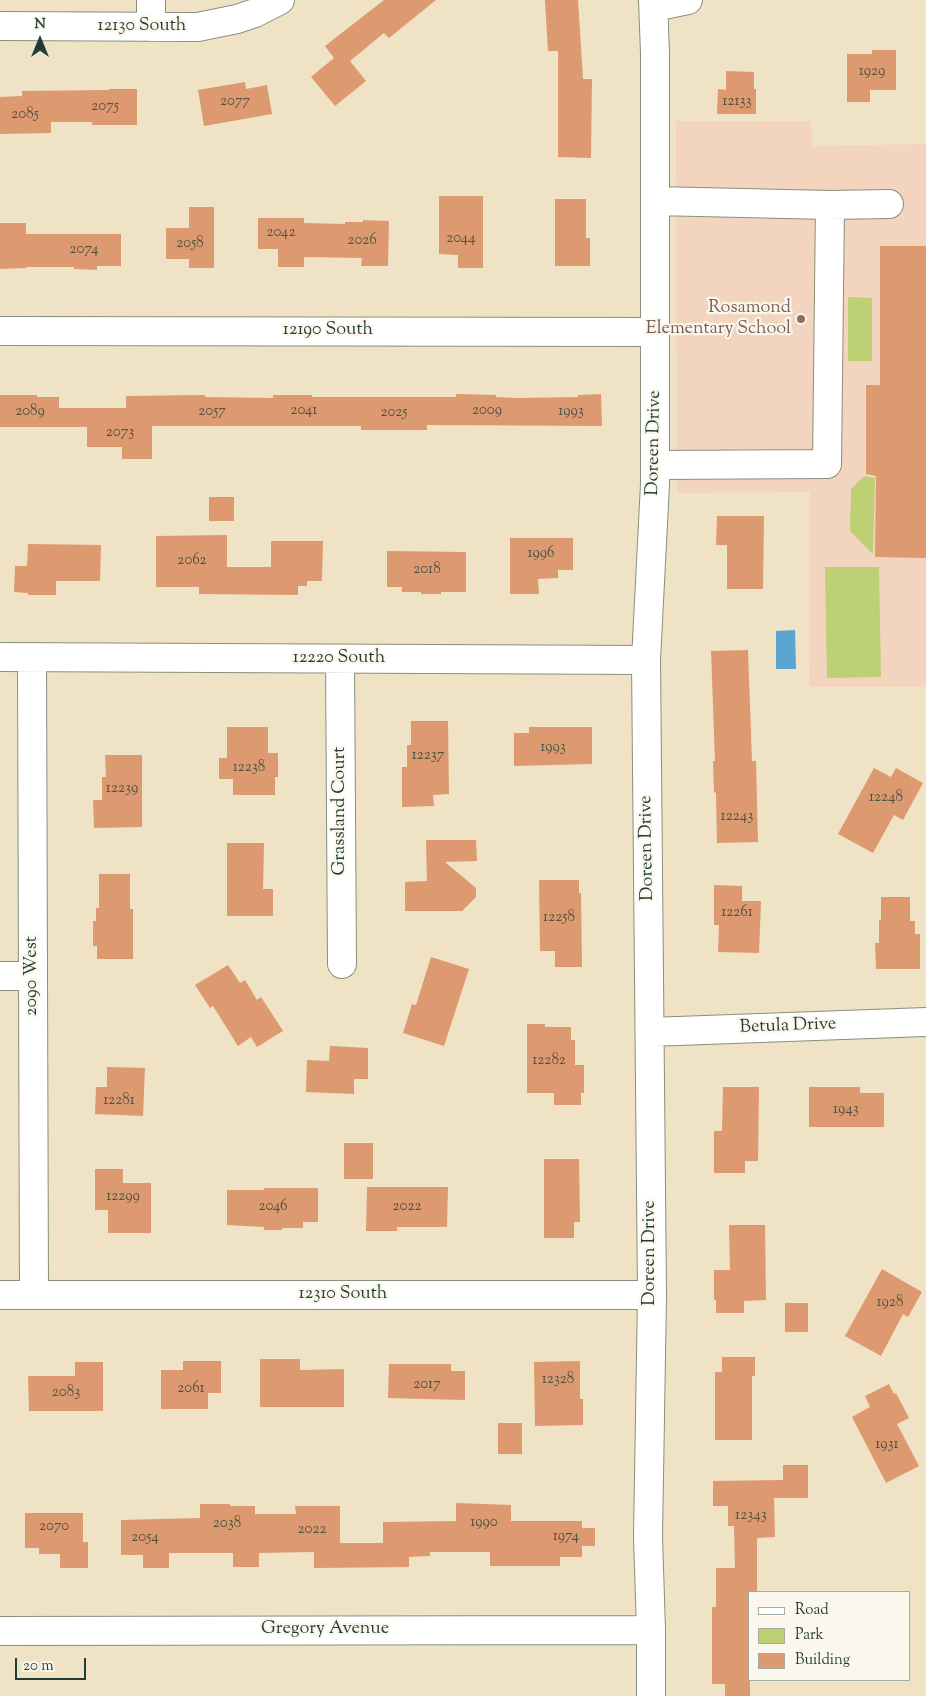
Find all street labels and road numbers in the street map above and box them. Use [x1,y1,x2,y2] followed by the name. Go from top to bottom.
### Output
[98,16,186,38] street label: 12130 South
[283,320,373,342] street label: 12190 South
[643,390,667,496] street label: Doreen Drive
[293,648,385,670] street label: 12220 South
[330,747,352,875] street label: Grassland Court
[636,795,660,901] street label: Doreen Drive
[22,936,44,1016] street label: 2090 West
[739,1015,837,1039] street label: Betula Drive
[640,1200,662,1306] street label: Doreen Drive
[299,1284,387,1306] street label: 12310 South
[261,1619,389,1641] street label: Gregory Avenue

